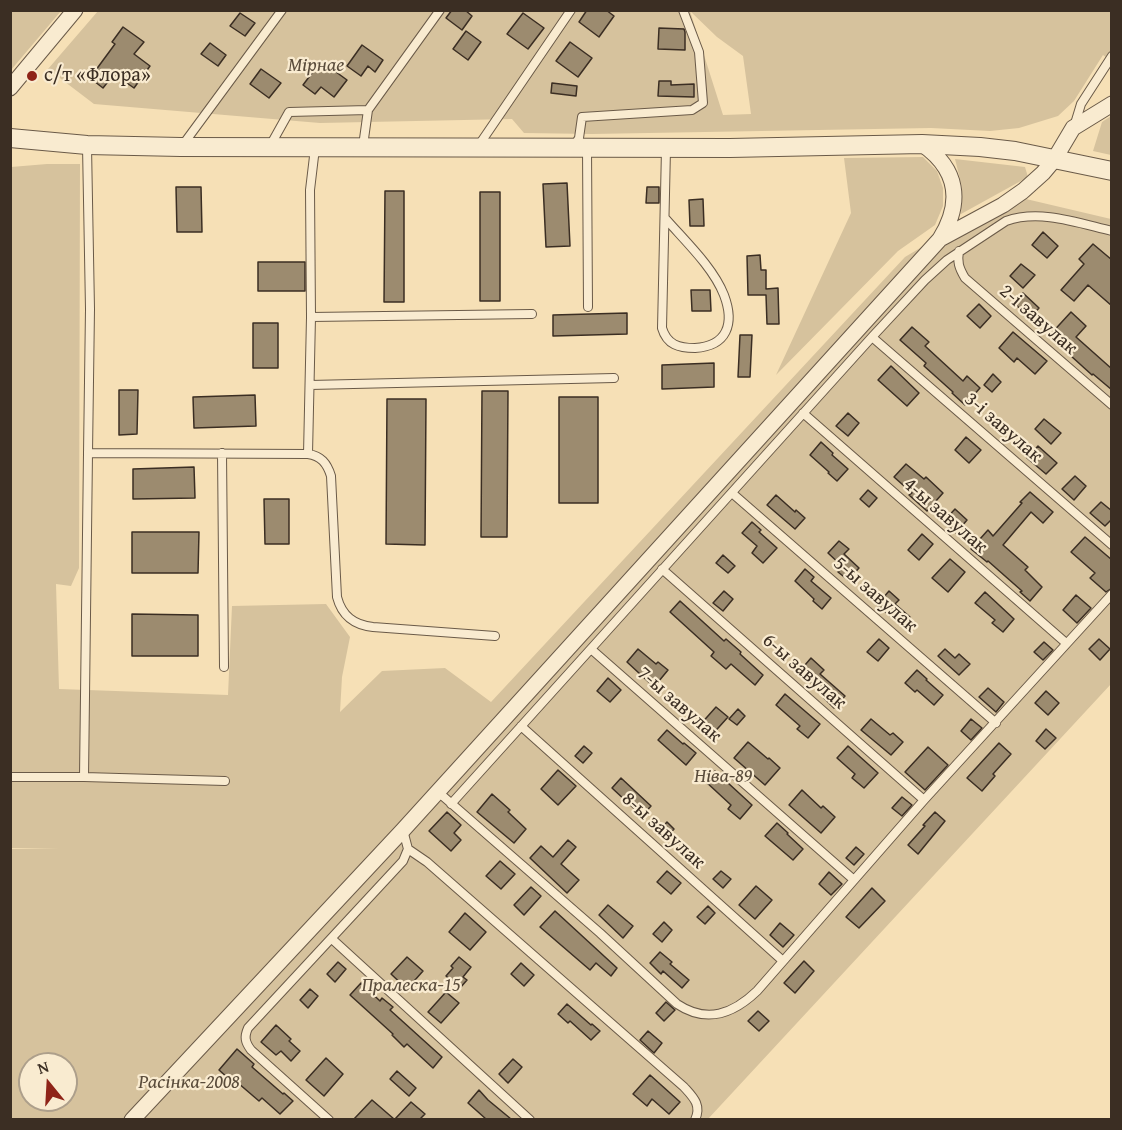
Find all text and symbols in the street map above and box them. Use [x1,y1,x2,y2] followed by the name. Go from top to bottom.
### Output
[288,54,344,78] park label: Мірнае
[44,64,151,88] place label: с/т «Флора»
[25,69,39,83] marker: с/т «Флора»
[994,280,1082,360] street label: 2-і завулак
[959,388,1047,468] street label: 3-і завулак
[898,473,992,559] street label: 4-ы завулак
[828,552,922,638] street label: 5-ы завулак
[757,629,851,715] street label: 6-ы завулак
[632,662,726,748] street label: 7-ы завулак
[694,765,752,789] park label: Ніва-89
[616,787,710,875] street label: 8-ы завулак
[361,974,461,998] park label: Пралеска-15
[18,1052,78,1112] north arrow
[34,1054,52,1080] text: N
[138,1071,240,1095] park label: Расінка-2008

